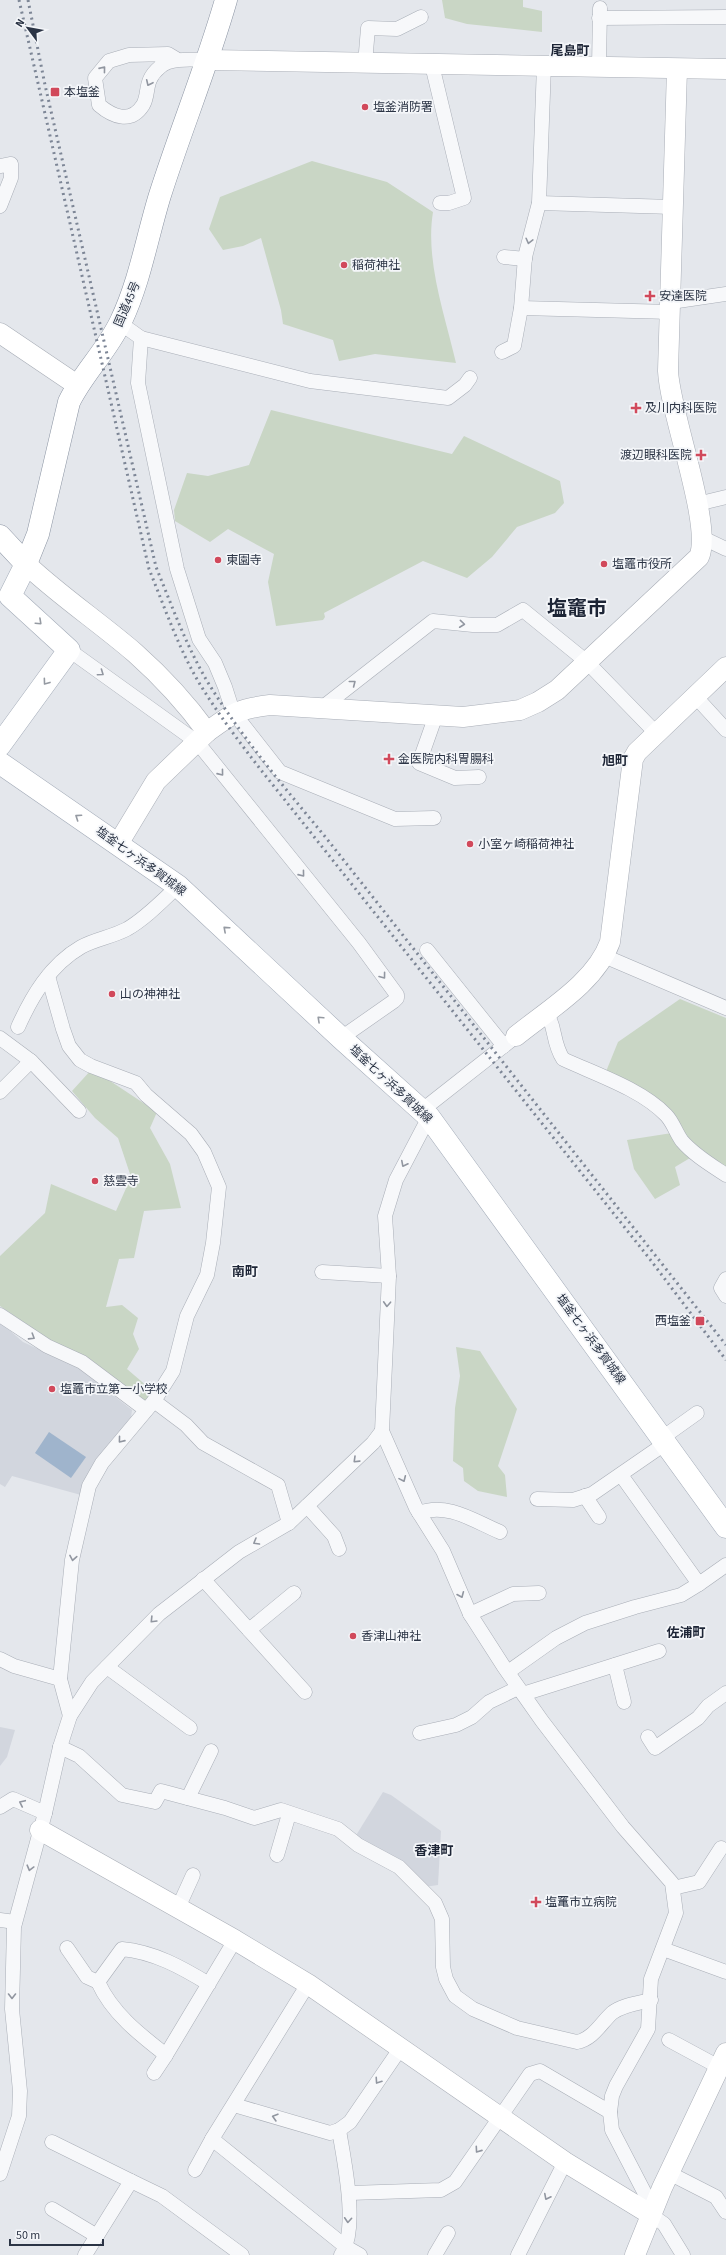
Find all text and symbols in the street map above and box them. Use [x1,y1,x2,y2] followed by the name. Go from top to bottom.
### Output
[8,8,48,48] north arrow
[12,16,28,30] text: N
[550,42,590,60] district label: 尾島町
[98,66,105,74] one-way arrow
[146,78,154,86] one-way arrow
[64,84,100,101] place label: 本塩釜
[49,86,61,98] marker: 本塩釜
[373,99,433,116] place label: 塩釜消防署
[360,102,370,112] marker: 塩釜消防署
[526,237,534,244] one-way arrow
[352,257,400,274] place label: 稲荷神社
[339,260,349,270] marker: 稲荷神社
[110,279,145,330] street label: 国道45号
[659,288,707,305] place label: 安達医院
[644,290,656,302] marker: 安達医院
[645,400,717,417] place label: 及川内科医院
[630,402,642,414] marker: 及川内科医院
[620,447,692,464] place label: 渡辺眼科医院
[695,449,707,461] marker: 渡辺眼科医院
[226,552,262,569] place label: 東園寺
[213,555,223,565] marker: 東園寺
[612,556,672,573] place label: 塩竈市役所
[599,559,609,569] marker: 塩竈市役所
[547,595,607,623] district label: 塩竈市
[35,617,42,624] one-way arrow
[459,619,465,628] one-way arrow
[96,668,103,675] one-way arrow
[44,677,51,684] one-way arrow
[349,681,356,688] one-way arrow
[398,751,494,768] place label: 金医院内科胃腸科
[602,752,628,770] district label: 旭町
[383,753,395,765] marker: 金医院内科胃腸科
[216,768,223,775] one-way arrow
[75,814,82,822] one-way arrow
[92,823,189,900] street label: 塩釜七ヶ浜多賀城線
[478,836,574,853] place label: 小室ヶ崎稲荷神社
[465,839,475,849] marker: 小室ヶ崎稲荷神社
[298,870,305,877] one-way arrow
[223,927,231,934] one-way arrow
[378,972,386,979] one-way arrow
[120,986,180,1003] place label: 山の神神社
[107,989,117,999] marker: 山の神神社
[318,1016,325,1023] one-way arrow
[345,1041,436,1127] street label: 塩釜七ヶ浜多賀城線
[401,1160,409,1167] one-way arrow
[103,1173,139,1190] place label: 慈雲寺
[90,1176,100,1186] marker: 慈雲寺
[232,1263,258,1281] district label: 南町
[552,1291,629,1388] street label: 塩釜七ヶ浜多賀城線
[383,1301,392,1307] one-way arrow
[655,1313,691,1330] place label: 西塩釜
[694,1315,706,1327] marker: 西塩釜
[28,1332,35,1340] one-way arrow
[60,1381,168,1398] place label: 塩竈市立第一小学校
[47,1384,57,1394] marker: 塩竈市立第一小学校
[119,1436,126,1443] one-way arrow
[353,1455,361,1462] one-way arrow
[398,1474,406,1482] one-way arrow
[253,1537,260,1544] one-way arrow
[69,1555,77,1561] one-way arrow
[457,1591,465,1598] one-way arrow
[150,1615,158,1623] one-way arrow
[666,1624,706,1642] district label: 佐浦町
[361,1628,421,1645] place label: 香津山神社
[348,1631,358,1641] marker: 香津山神社
[19,1800,26,1808] one-way arrow
[414,1842,454,1860] district label: 香津町
[26,1864,35,1871] one-way arrow
[545,1894,617,1911] place label: 塩竃市立病院
[530,1896,542,1908] marker: 塩竃市立病院
[8,1993,16,1999] one-way arrow
[375,2077,383,2084] one-way arrow
[271,2113,278,2122] one-way arrow
[476,2146,483,2153] one-way arrow
[544,2193,552,2200] one-way arrow
[344,2217,352,2223] one-way arrow
[10,2221,103,2247] scale bar
[16,2227,40,2244] text: 50 m

